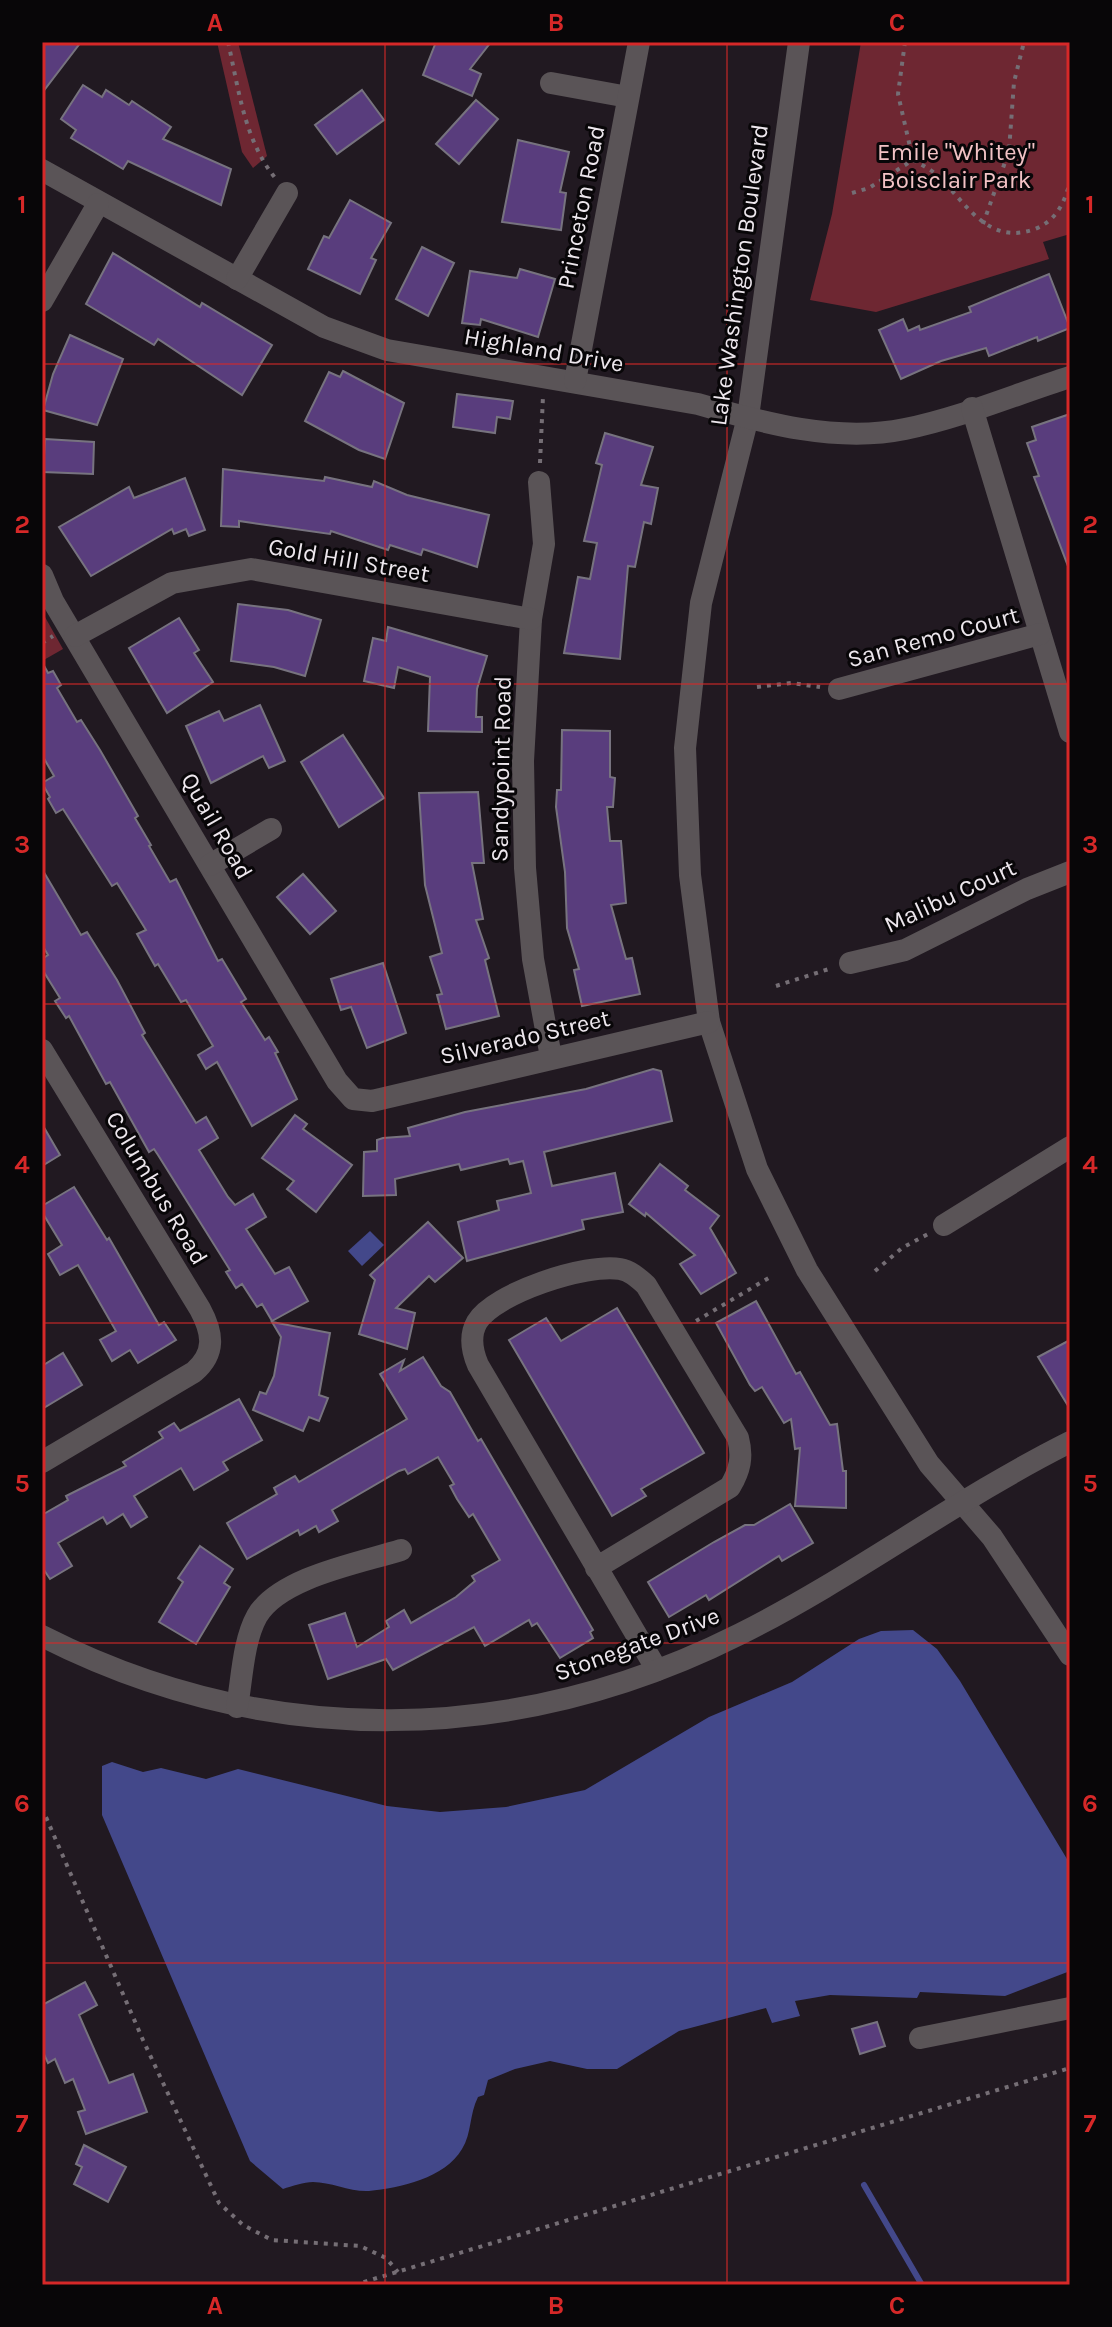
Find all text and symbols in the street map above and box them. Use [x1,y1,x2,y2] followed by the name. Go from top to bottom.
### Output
[207,7,223,38] text: A
[548,7,564,38] text: B
[889,7,905,38] text: C
[704,122,774,428] street label: Lake Washington Boulevard
[551,123,611,291] street label: Princeton Road
[877,138,1035,194] park label: Emile "Whitey" Boisclair Park
[17,189,27,220] text: 1
[1085,189,1095,220] text: 1
[462,322,626,378] street label: Highland Drive
[14,509,30,540] text: 2
[1082,509,1098,540] text: 2
[266,532,432,588] street label: Gold Hill Street
[844,601,1022,673] street label: San Remo Court
[485,676,517,862] street label: Sandypoint Road
[175,768,259,884] street label: Quail Road
[14,829,30,860] text: 3
[1082,829,1098,860] text: 3
[880,853,1020,939] street label: Malibu Court
[437,1004,613,1070] street label: Silverado Street
[100,1106,214,1270] street label: Columbus Road
[14,1149,30,1180] text: 4
[1082,1149,1098,1180] text: 4
[14,1468,30,1499] text: 5
[1082,1468,1098,1499] text: 5
[551,1601,723,1687] street label: Stonegate Drive
[14,1788,30,1819] text: 6
[1082,1788,1098,1819] text: 6
[16,2108,29,2139] text: 7
[1084,2108,1097,2139] text: 7
[207,2290,223,2321] text: A
[548,2290,564,2321] text: B
[889,2290,905,2321] text: C

